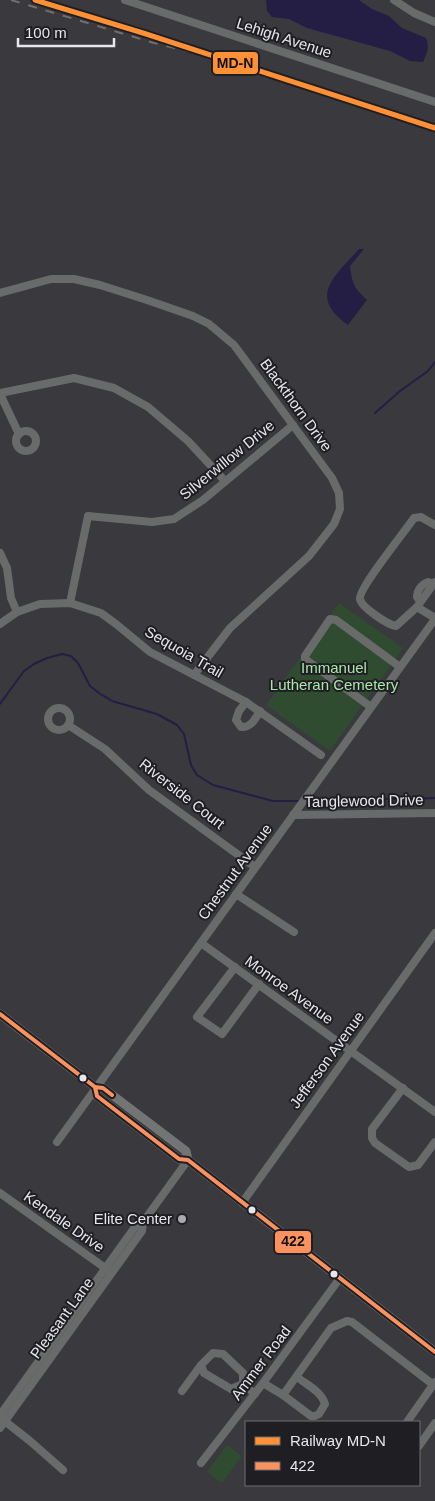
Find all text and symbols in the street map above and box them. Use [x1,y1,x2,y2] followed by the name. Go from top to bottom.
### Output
[234,14,334,61] street label: Lehigh Avenue
[18,15,114,47] scale bar
[25,24,67,41] text: 100 m
[212,51,259,75] line badge: MD-N
[217,55,253,71] text: MD-N
[257,355,336,454] street label: Blackthorn Drive
[176,416,277,503] street label: Silverwillow Drive
[142,622,226,681] street label: Sequoia Trail
[270,659,399,693] park label: Immanuel Lutheran Cemetery
[136,755,229,833] street label: Riverside Court
[304,791,424,810] street label: Tanglewood Drive
[194,821,275,923] street label: Chestnut Avenue
[242,952,337,1027] street label: Monroe Avenue
[286,1008,367,1111] street label: Jefferson Avenue
[78,1073,88,1083] unlabelled marker
[21,1188,108,1256] street label: Kendale Drive
[247,1205,257,1215] unlabelled marker
[94,1210,172,1227] place label: Elite Center
[176,1213,188,1225] marker: Elite Center
[274,1230,312,1254] line badge: 422
[281,1233,305,1249] text: 422
[329,1269,339,1279] unlabelled marker
[27,1274,97,1362] street label: Pleasant Lane
[227,1322,294,1403] street label: Ammer Road
[245,1421,420,1486] legend
[290,1432,386,1449] text: Railway MD-N
[290,1457,315,1474] text: 422

